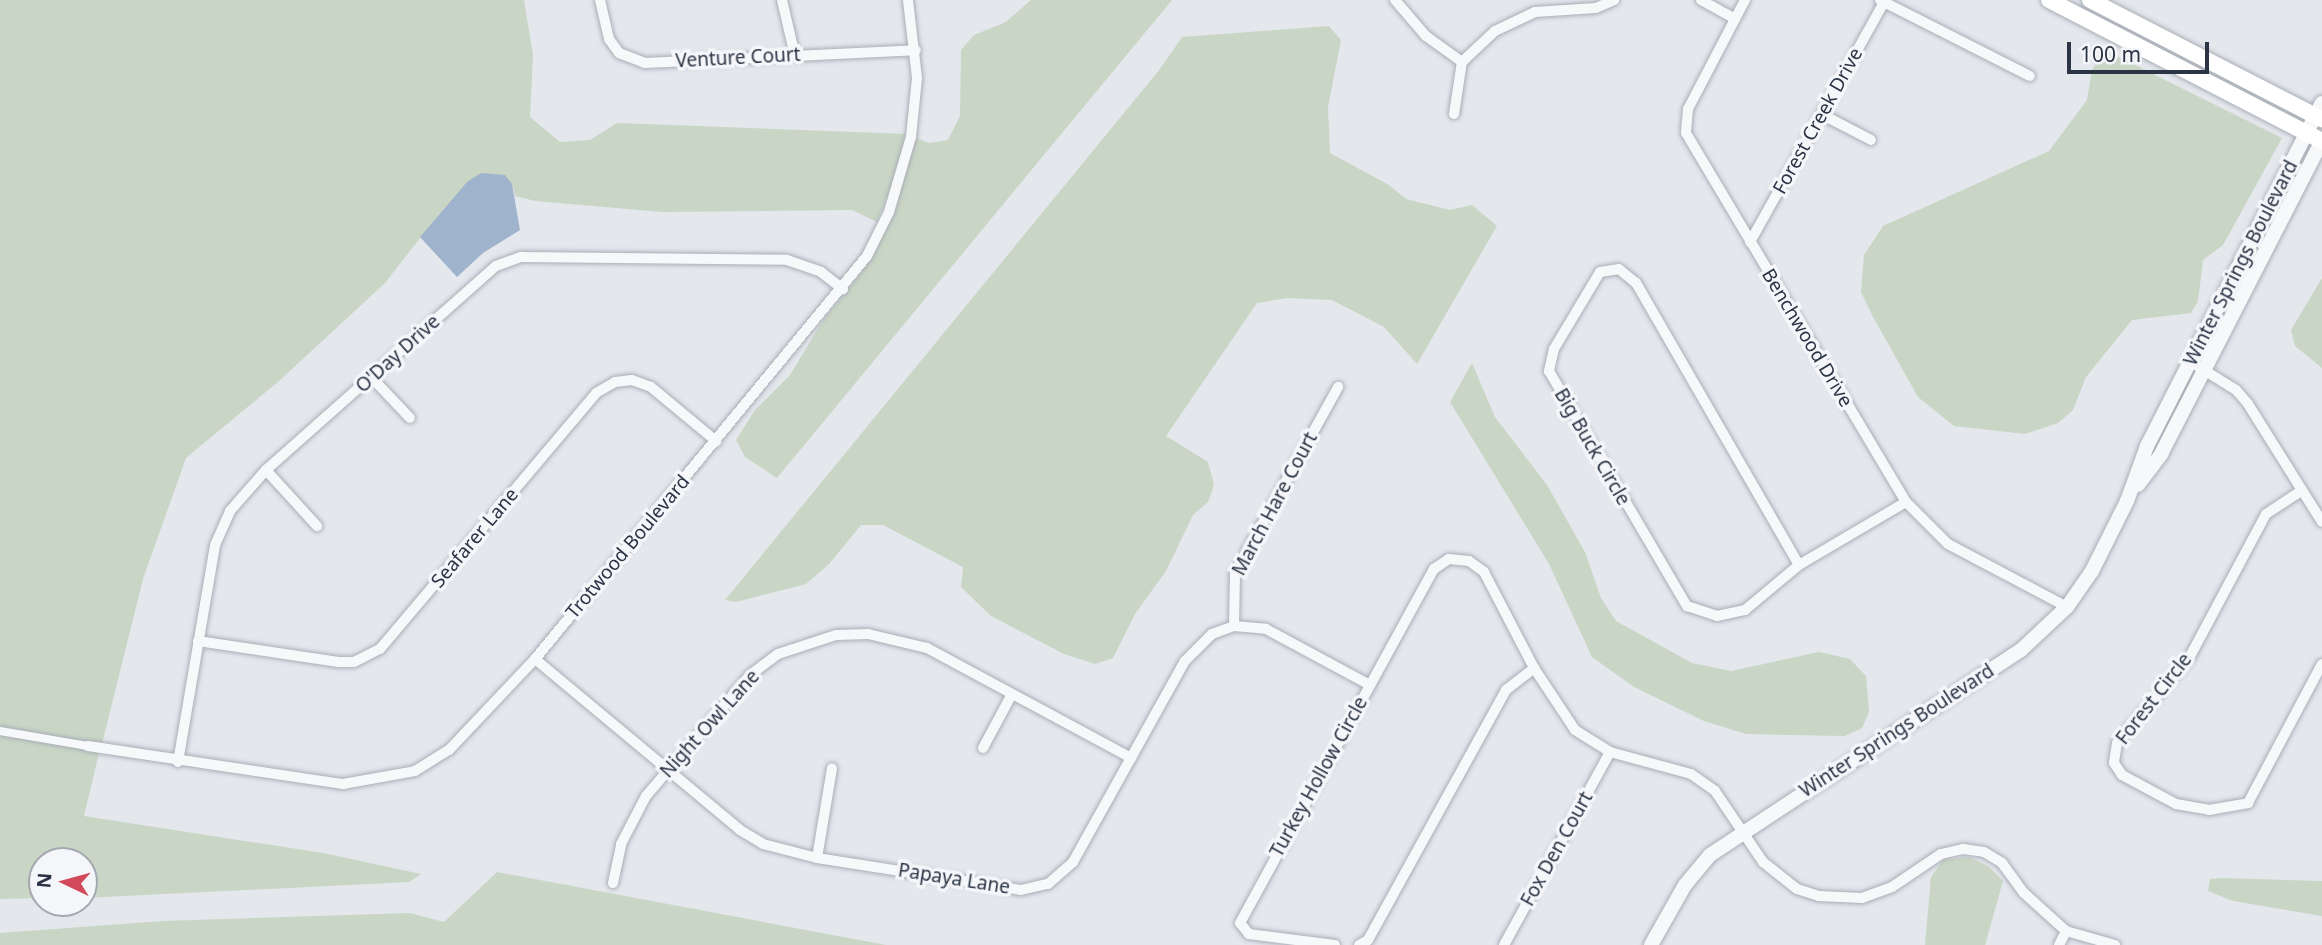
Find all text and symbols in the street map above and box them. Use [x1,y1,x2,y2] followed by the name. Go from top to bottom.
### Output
[2070,28,2212,72] scale bar
[2080,40,2141,68] text: 100 m
[675,43,801,73] street label: Venture Court
[1768,44,1868,198] street label: Forest Creek Drive
[2179,157,2303,369] street label: Winter Springs Boulevard
[1757,265,1857,411] street label: Benchwood Drive
[351,310,445,398] street label: O'Day Drive
[1549,384,1635,510] street label: Big Buck Circle
[1228,428,1322,580] street label: March Hare Court
[561,471,695,623] street label: Trotwood Boulevard
[427,484,523,592] street label: Seafarer Lane
[2111,649,2197,749] street label: Forest Circle
[1795,660,1999,802] street label: Winter Springs Boulevard
[656,665,764,783] street label: Night Owl Lane
[1265,693,1373,861] street label: Turkey Hollow Circle
[1516,788,1598,910] street label: Fox Den Court
[28,847,98,917] north arrow
[896,859,1012,899] street label: Papaya Lane
[30,872,58,889] text: N

